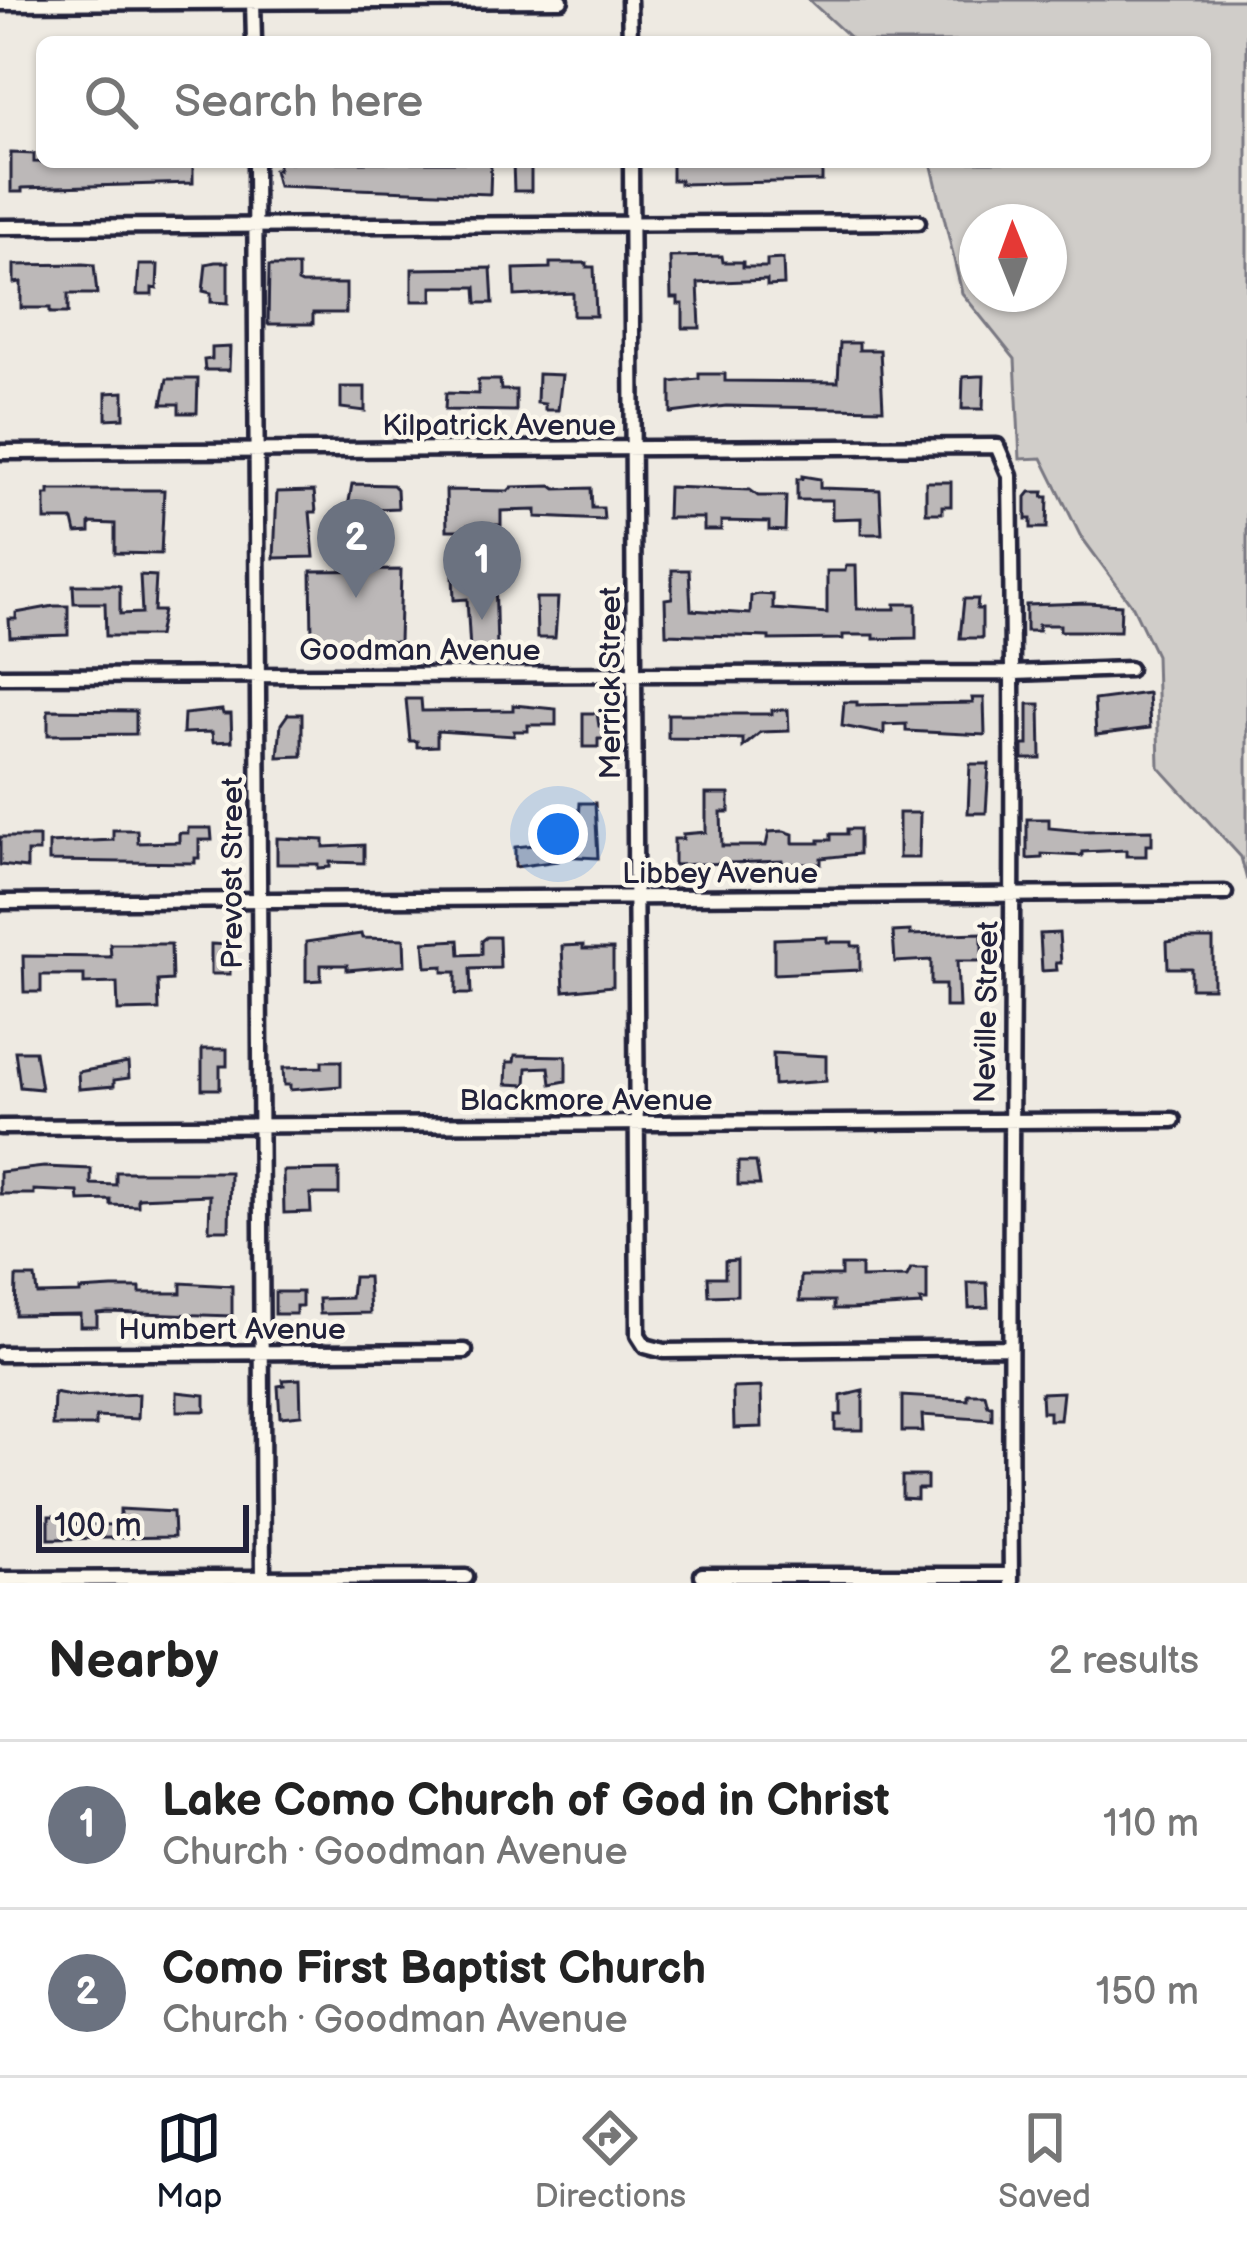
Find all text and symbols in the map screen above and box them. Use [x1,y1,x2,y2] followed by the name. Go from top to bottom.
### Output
[36,36,1211,168] search box
[78,69,144,135] icon: search
[174,75,423,130] text: Search here
[959,204,1067,312] north arrow
[382,408,616,444] street label: Kilpatrick Avenue
[317,499,395,598] pin: 2
[443,521,521,620] pin: 1
[593,587,629,779] street label: Merrick Street
[299,633,541,669] street label: Goodman Avenue
[215,777,251,969] street label: Prevost Street
[528,804,588,864] your location
[622,856,818,892] street label: Libbey Avenue
[967,920,1007,1104] street label: Neville Street
[459,1083,713,1119] street label: Blackmore Avenue
[118,1312,346,1348] street label: Humbert Avenue
[36,1499,249,1552] scale bar
[54,1506,142,1546] text: 100 m
[48,1631,219,1692] text: Nearby
[1048,1638,1199,1685] text: 2 results
[162,1774,890,1829] text: Lake Como Church of God in Christ
[79,1801,95,1848] text: 1
[1103,1801,1199,1848] text: 110 m
[162,1829,628,1876] text: Church · Goodman Avenue
[162,1942,706,1997] text: Como First Baptist Church
[75,1969,99,2016] text: 2
[1096,1969,1199,2016] text: 150 m
[162,1997,628,2044] text: Church · Goodman Avenue
[156,2105,222,2217] tab: Map
[535,2105,686,2217] tab: Directions
[998,2105,1091,2217] tab: Saved

